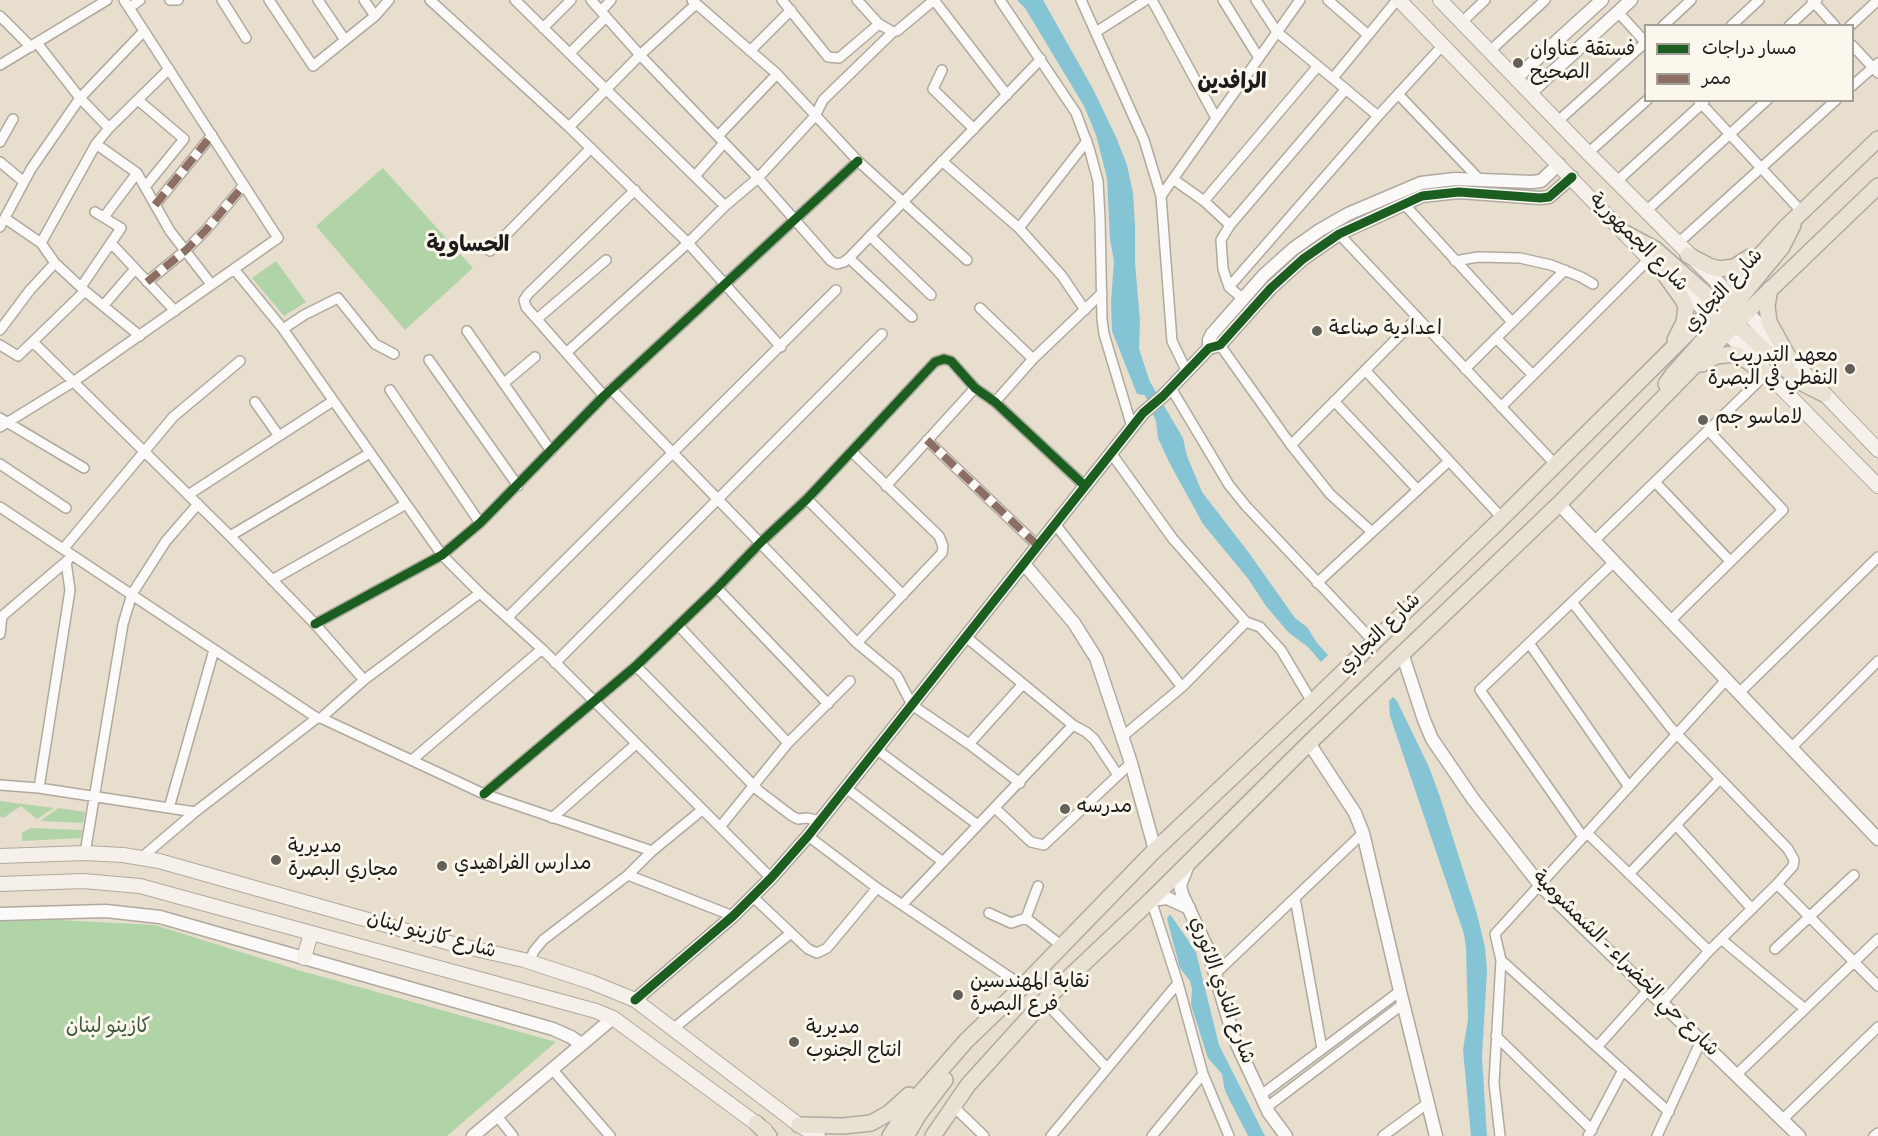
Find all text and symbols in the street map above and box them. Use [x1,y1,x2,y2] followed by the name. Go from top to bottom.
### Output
[1644,24,1854,102] legend
[1530,40,1635,87] place label: فستقة عناوان الصحيح
[1702,40,1797,61] text: مسار دراجات
[1511,56,1525,70] marker: فستقة عناوان الصحيح
[1702,70,1731,91] text: ممر
[1197,72,1267,98] district label: الرافدين
[1582,189,1692,299] street label: شارع الجمهورية
[427,235,509,261] district label: الحساوية
[1680,245,1770,339] street label: شارع التجاري
[1329,319,1442,343] place label: اعدادية صناعة
[1310,324,1324,338] marker: اعدادية صناعة
[1708,346,1838,393] place label: معهد التدريب النفطي في البصرة
[1843,362,1857,376] marker: معهد التدريب النفطي في البصرة
[1715,408,1802,432] place label: لاماسو جم
[1696,413,1710,427] marker: لاماسو جم
[1335,590,1427,680] street label: شارع التجاري
[1077,797,1132,821] place label: مدرسه
[1058,802,1072,816] marker: مدرسه
[288,837,398,884] place label: مديرية مجاري البصرة
[269,853,283,867] marker: مديرية مجاري البصرة
[454,854,591,878] place label: مدارس الفراهيدي
[435,859,449,873] marker: مدارس الفراهيدي
[1526,867,1722,1063] street label: شارع حي الخضراء - الشمشومية
[364,908,498,966] street label: شارع كازينو لبنان
[1182,914,1258,1068] street label: شارع النادي الاثوري
[970,972,1090,1019] place label: نقابة المهندسين فرع البصرة
[951,988,965,1002] marker: نقابة المهندسين فرع البصرة
[66,1017,150,1041] park label: كازينو لبنان
[806,1018,902,1065] place label: مديرية انتاج الجنوب
[787,1035,801,1049] marker: مديرية انتاج الجنوب

